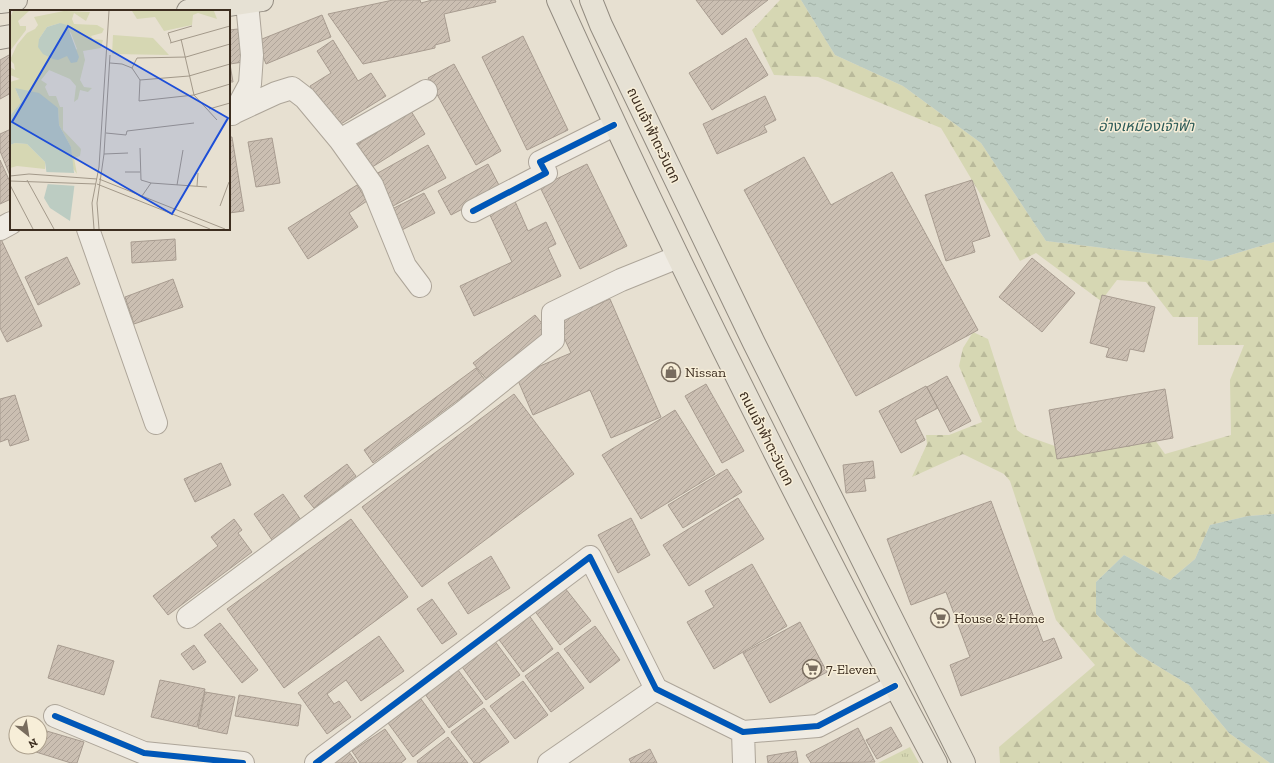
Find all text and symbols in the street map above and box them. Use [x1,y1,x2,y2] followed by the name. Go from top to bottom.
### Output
[10,10,230,230] inset map
[623,85,684,186] street label: ถนนเจ้าฟ้าตะวันตก
[1098,117,1195,135] water label: อ่างเหมืองเจ้าฟ้า
[660,361,682,383] shop icon: Nissan
[685,364,726,381] place label: Nissan
[735,388,798,488] street label: ถนนเจ้าฟ้าตะวันตก
[929,607,951,629] supermarket icon: House & Home
[954,610,1045,627] place label: House & Home
[801,658,823,680] supermarket icon: 7-Eleven
[826,661,877,678] place label: 7-Eleven
[8,715,48,755] north arrow
[25,736,40,751] text: N

